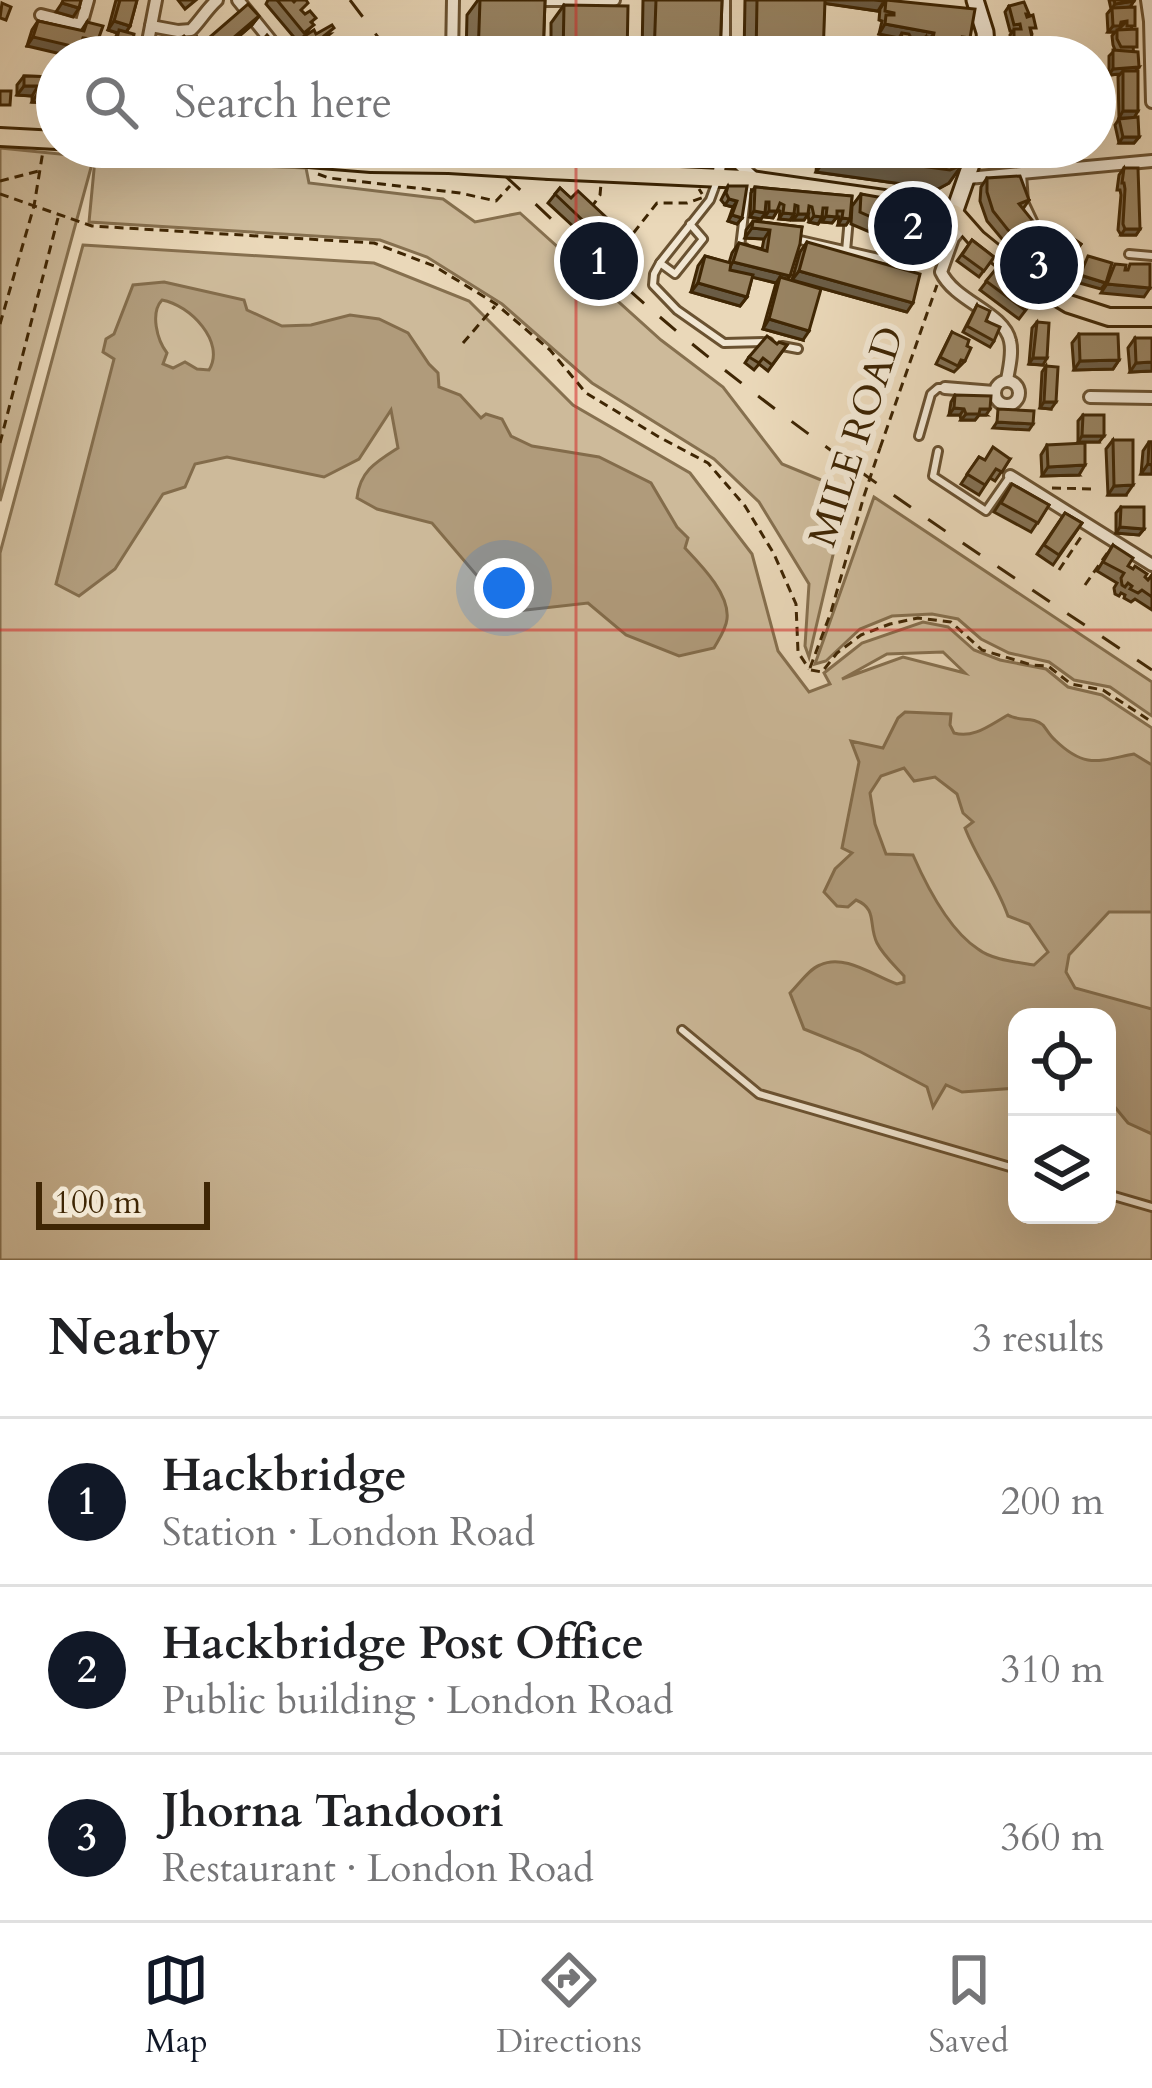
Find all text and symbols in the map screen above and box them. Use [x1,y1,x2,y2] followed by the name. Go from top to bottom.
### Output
[36,36,1116,168] search box
[78,69,144,135] icon: search
[174,72,392,133] text: Search here
[874,181,952,271] pin: 2
[560,216,638,306] pin: 1
[1000,220,1078,310] pin: 3
[796,320,917,553] street label: MILE ROAD
[474,558,534,618] your location
[1008,1008,1116,1224] map controls
[1008,1008,1116,1116] button: locate
[1008,1116,1116,1224] button: layers
[36,1176,210,1229] scale bar
[54,1180,141,1225] text: 100 m
[48,1303,220,1373] text: Nearby
[972,1312,1104,1365] text: 3 results
[162,1445,407,1506] text: Hackbridge
[77,1475,97,1528] text: 1
[1001,1475,1104,1528] text: 200 m
[162,1506,535,1559] text: Station · London Road
[162,1613,644,1674] text: Hackbridge Post Office
[77,1643,97,1696] text: 2
[1001,1643,1104,1696] text: 310 m
[162,1674,673,1727] text: Public building · London Road
[162,1781,504,1842] text: Jhorna Tandoori
[77,1811,97,1864] text: 3
[1001,1811,1104,1864] text: 360 m
[162,1842,594,1895] text: Restaurant · London Road
[143,1947,209,2064] tab: Map
[496,1947,642,2064] tab: Directions
[929,1947,1009,2064] tab: Saved

